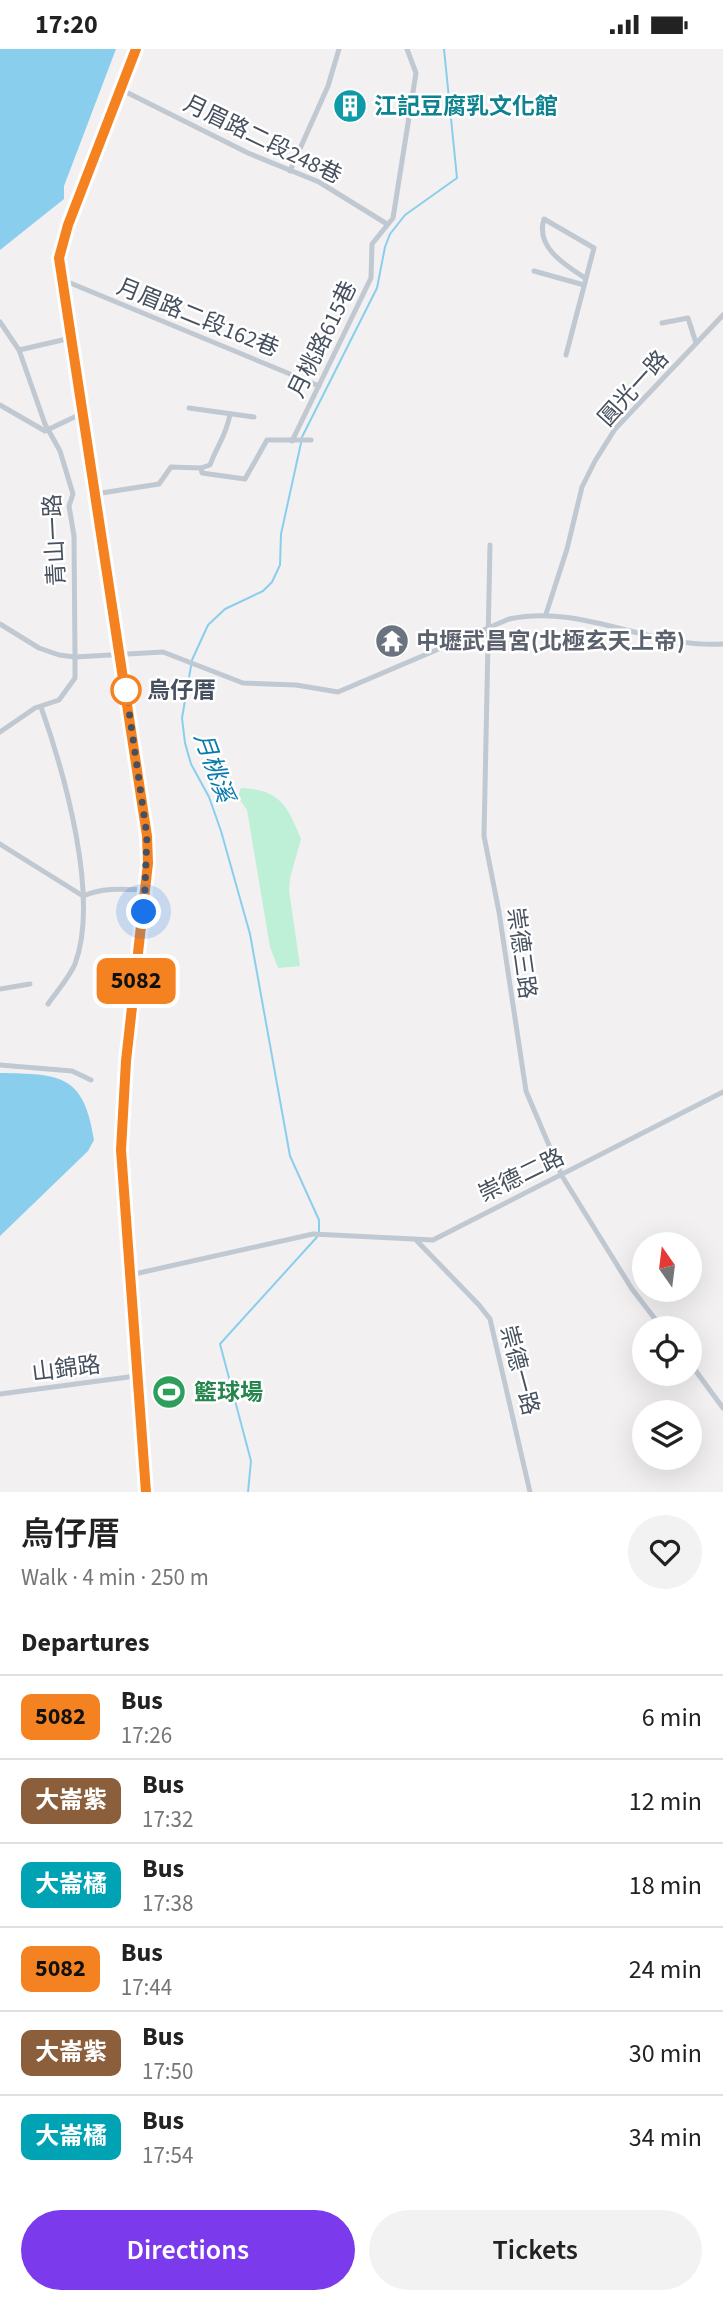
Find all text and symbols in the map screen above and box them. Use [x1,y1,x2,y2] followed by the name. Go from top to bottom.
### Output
[35,6,98,43] text: 17:20
[178,87,347,192] street label: 月眉路二段248巷
[331,87,369,125] building icon: 江記豆腐乳文化館
[374,90,558,123] place label: 江記豆腐乳文化館
[112,270,284,365] street label: 月眉路二段162巷
[280,275,365,403] street label: 月桃路615巷
[590,343,676,434] street label: 圓光一路
[36,493,73,587] street label: 青山一路
[373,622,411,660] temple icon: 中壢武昌宮(北極玄天上帝)
[416,625,685,658] place label: 中壢武昌宮(北極玄天上帝)
[147,674,216,707] place label: 烏仔厝
[111,675,141,705] marker: 烏仔厝
[185,727,243,810] water label: 月桃溪
[126,894,161,929] your location
[499,905,544,1001] street label: 崇德三路
[87,958,185,1004] line badge: 5082
[111,963,161,998] text: 5082
[473,1140,570,1210] street label: 崇德二路
[632,1232,702,1302] north arrow
[632,1232,702,1470] map controls
[632,1316,702,1386] button: locate
[492,1321,547,1419] street label: 崇德一路
[30,1348,102,1389] street label: 山錦路
[150,1373,188,1411] sports icon: 籃球場
[194,1376,263,1409] place label: 籃球場
[632,1400,702,1470] button: layers
[21,1511,120,1558] text: 烏仔厝
[628,1515,702,1589] button: heart
[21,1561,209,1594] text: Walk · 4 min · 250 m
[21,1624,149,1661] text: Departures
[121,1682,163,1719] text: Bus
[35,1699,86,1734] text: 5082
[642,1699,702,1736] text: 6 min
[121,1719,172,1752] text: 17:26
[142,1766,184,1803] text: Bus
[35,1783,107,1818] text: 大崙紫
[629,1783,702,1820] text: 12 min
[142,1803,193,1836] text: 17:32
[142,1850,184,1887] text: Bus
[35,1867,107,1902] text: 大崙橘
[629,1867,702,1904] text: 18 min
[142,1887,193,1920] text: 17:38
[121,1934,163,1971] text: Bus
[35,1951,86,1986] text: 5082
[629,1951,702,1988] text: 24 min
[121,1971,172,2004] text: 17:44
[142,2018,184,2055] text: Bus
[35,2035,107,2070] text: 大崙紫
[629,2035,702,2072] text: 30 min
[142,2055,193,2088] text: 17:50
[142,2102,184,2139] text: Bus
[35,2119,107,2154] text: 大崙橘
[629,2119,702,2156] text: 34 min
[142,2139,193,2172] text: 17:54
[21,2210,355,2290] button: Directions
[369,2210,702,2290] button: Tickets

